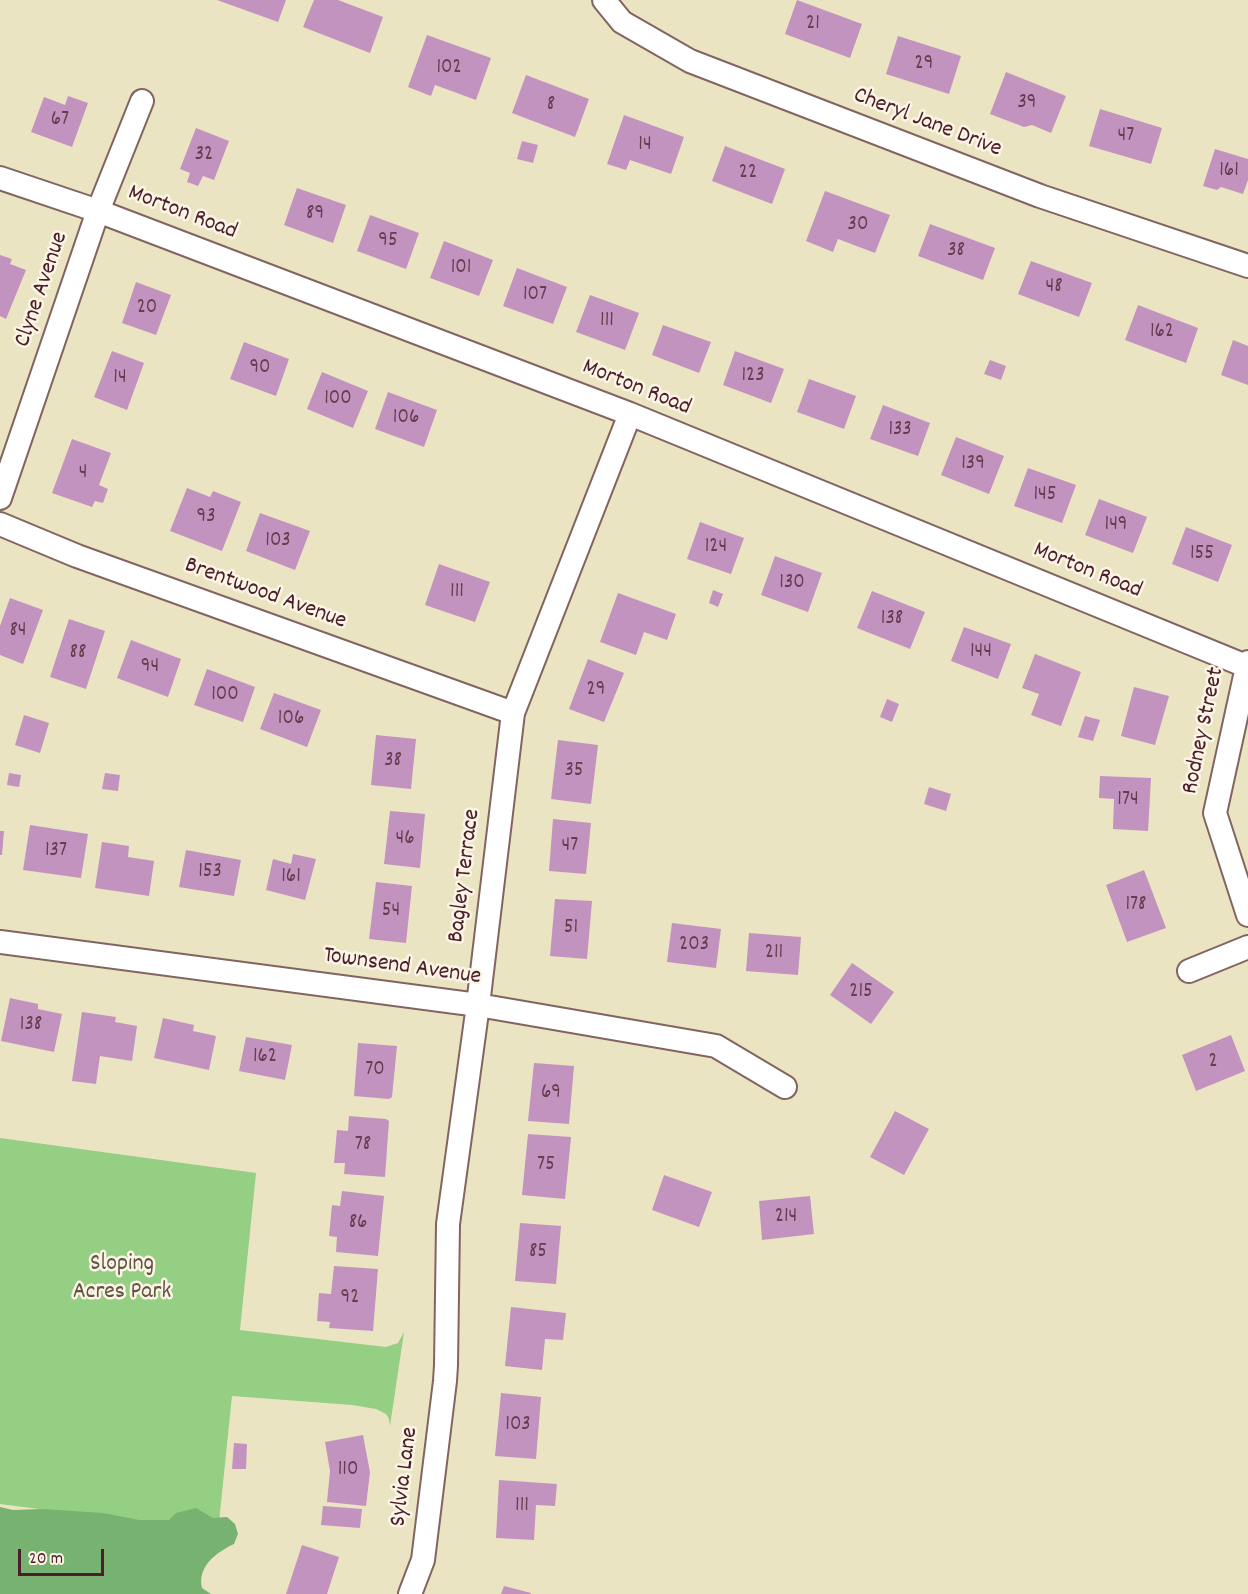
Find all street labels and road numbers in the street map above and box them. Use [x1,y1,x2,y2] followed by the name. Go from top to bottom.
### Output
[849,82,1005,166] street label: Cheryl Jane Drive
[123,180,241,248] street label: Morton Road
[10,229,76,351] street label: Clyne Avenue
[577,354,695,424] street label: Morton Road
[1028,537,1146,607] street label: Morton Road
[180,552,350,638] street label: Brentwood Avenue
[1178,665,1232,797] street label: Rodney Street
[444,808,488,944] street label: Bagley Terrace
[321,943,483,993] street label: Townsend Avenue
[386,1426,426,1528] street label: Sylvia Lane

